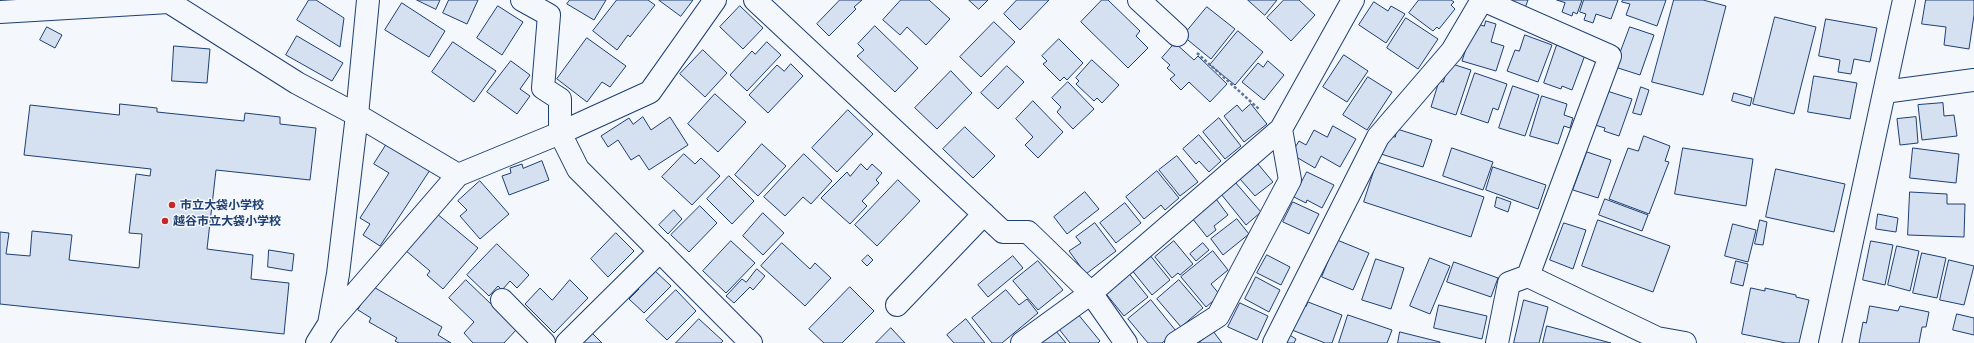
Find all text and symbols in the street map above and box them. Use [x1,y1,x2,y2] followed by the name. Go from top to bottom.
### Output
[180,198,264,212] place label: 市立大袋小学校
[167,200,177,210] marker: 市立大袋小学校
[173,214,281,228] place label: 越谷市立大袋小学校
[160,216,170,226] marker: 越谷市立大袋小学校

